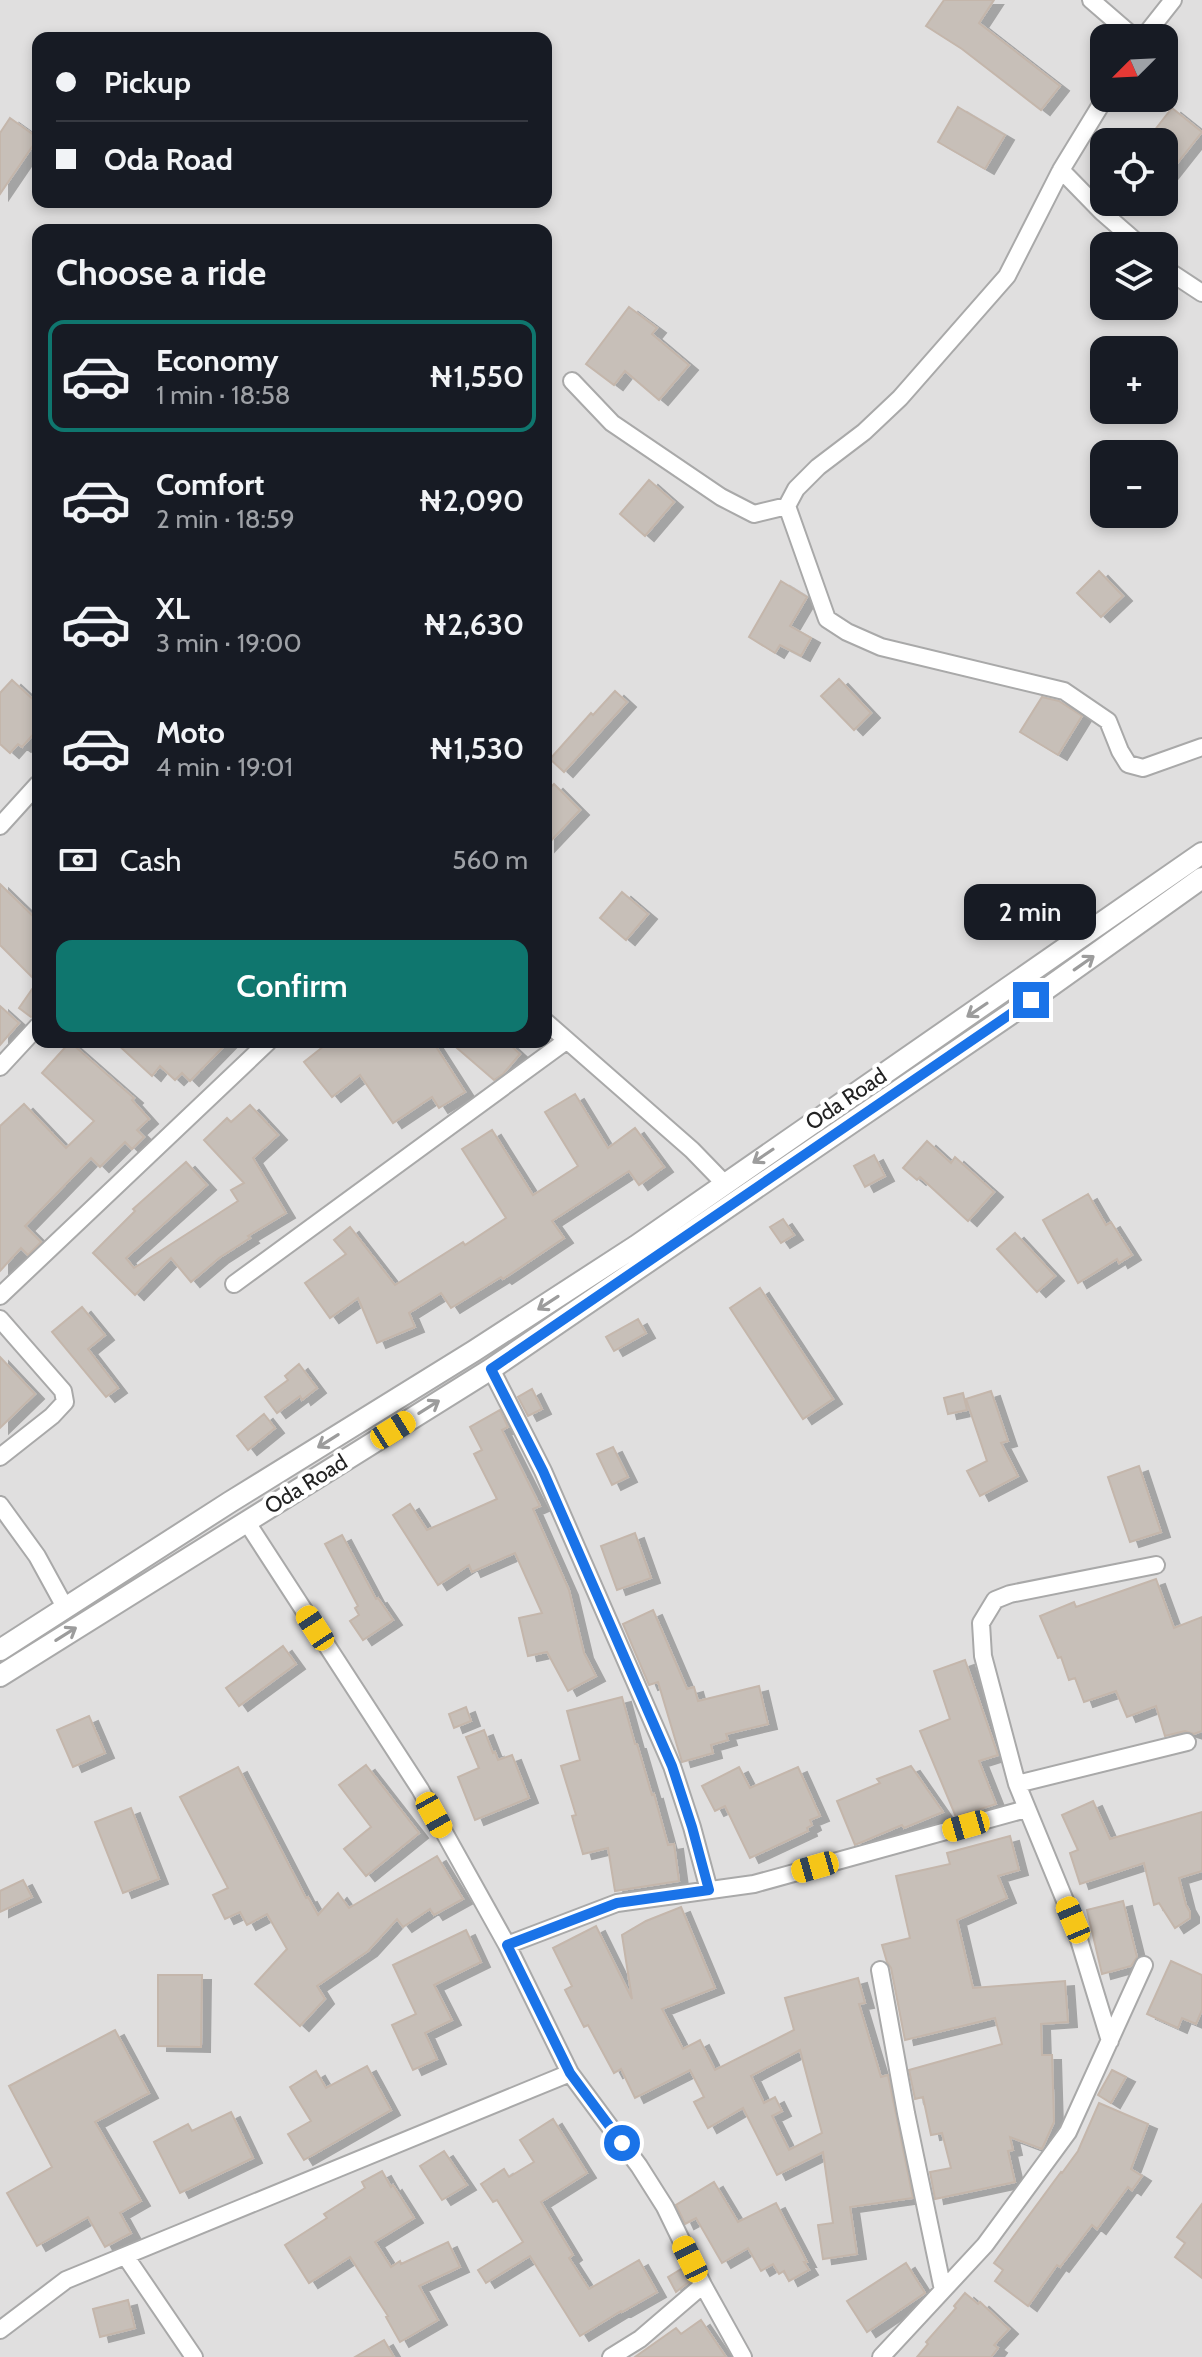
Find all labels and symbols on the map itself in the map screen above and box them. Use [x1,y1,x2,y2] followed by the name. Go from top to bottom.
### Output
[1090,24,1178,112] north arrow
[965,884,1097,940] callout: 2 min
[1073,955,1095,971] one-way arrow
[1013,982,1049,1018] route end
[967,1001,989,1018] one-way arrow
[800,1062,892,1136] street label: Oda Road
[752,1148,774,1164] one-way arrow
[537,1295,560,1311] one-way arrow
[417,1399,440,1415] one-way arrow
[366,1407,420,1453] car
[317,1434,340,1450] one-way arrow
[260,1448,352,1520] street label: Oda Road
[292,1601,338,1655] car
[54,1625,76,1642] one-way arrow
[412,1788,456,1842] car
[940,1808,992,1844] car
[789,1849,841,1885] car
[1053,1893,1093,1947] car
[604,2125,640,2161] route start
[669,2232,711,2286] car

